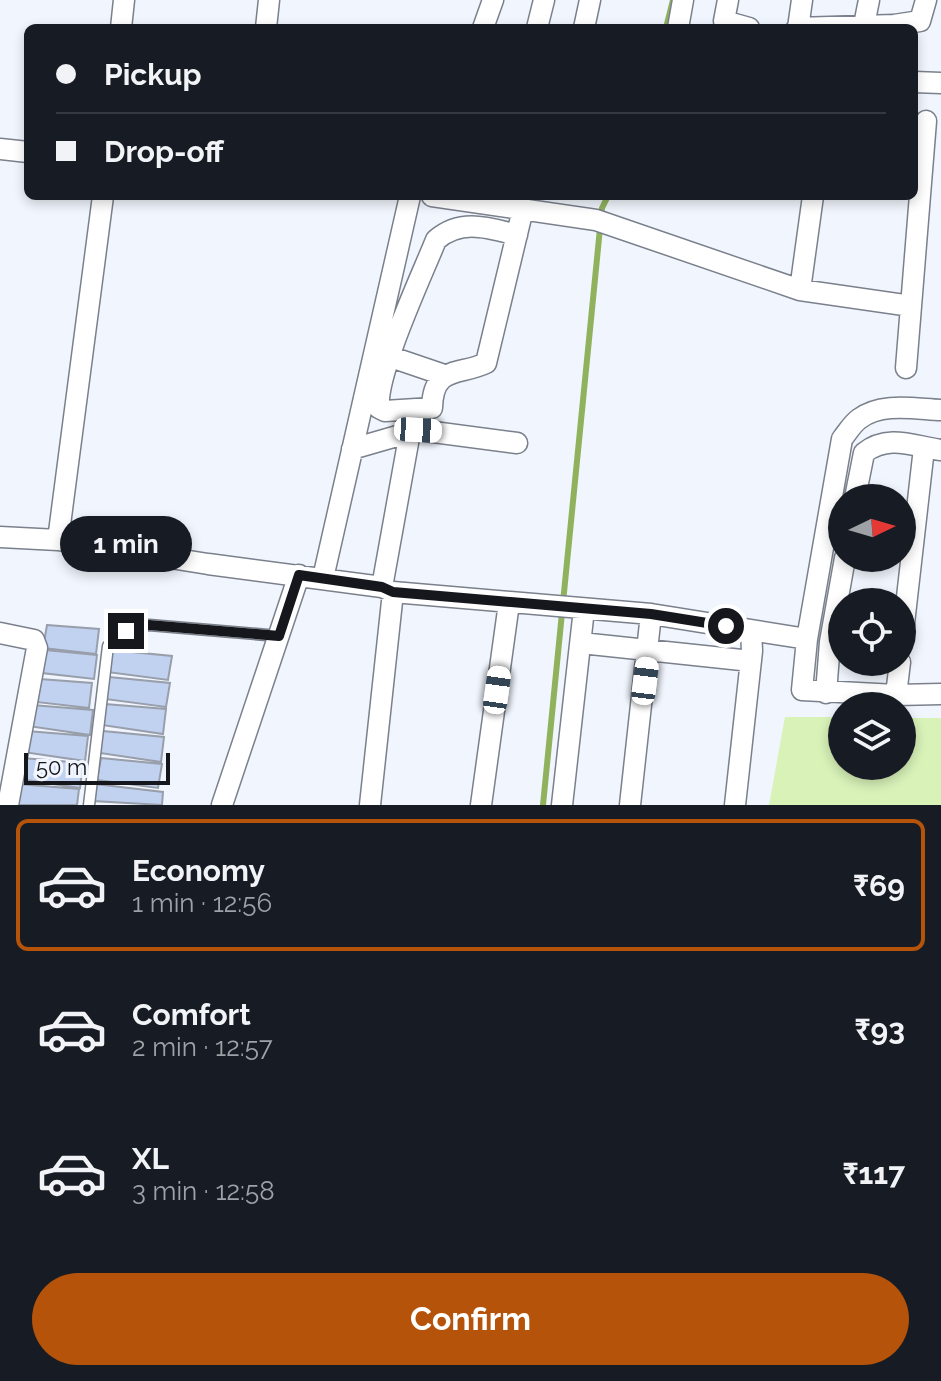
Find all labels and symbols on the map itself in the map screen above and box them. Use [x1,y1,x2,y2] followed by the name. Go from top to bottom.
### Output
[393,417,443,443] car
[828,484,916,572] north arrow
[60,515,192,571] callout: 1 min
[708,608,744,644] route start
[108,613,144,649] route end
[630,656,660,706] car
[482,665,512,715] car
[24,749,170,785] scale bar

